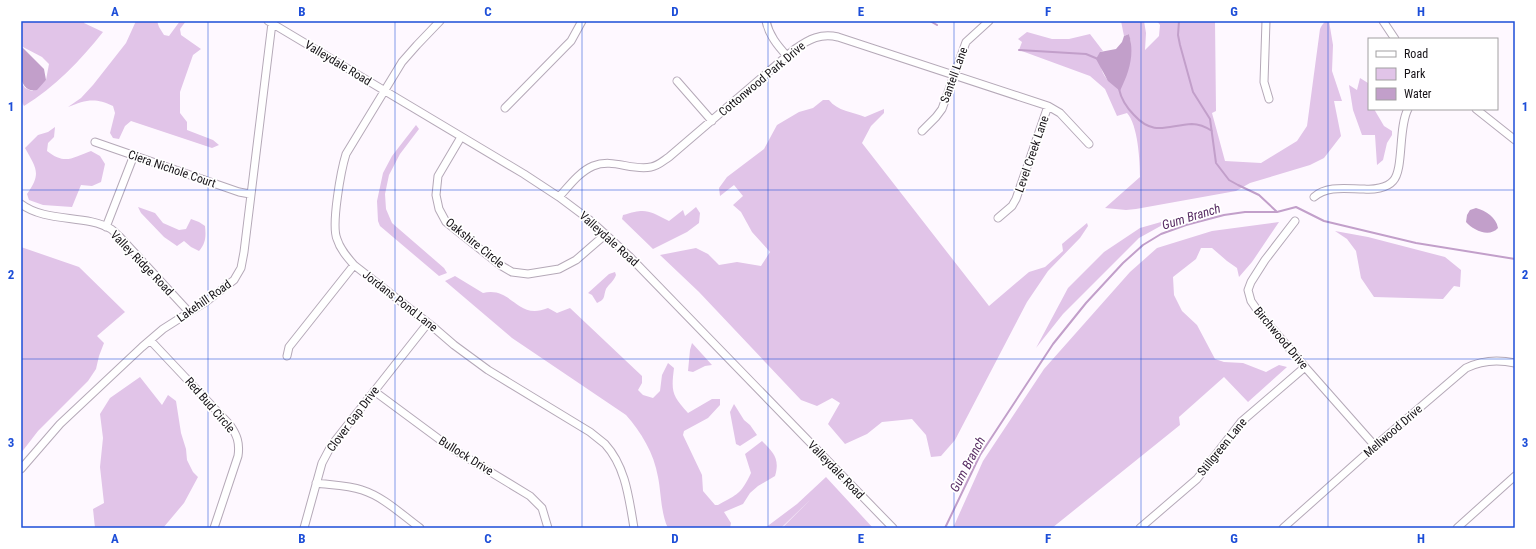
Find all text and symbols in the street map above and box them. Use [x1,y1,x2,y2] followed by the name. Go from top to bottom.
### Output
[111,4,119,19] text: A
[298,4,306,19] text: B
[484,4,492,19] text: C
[671,4,679,19] text: D
[858,4,865,19] text: E
[1045,4,1051,19] text: F
[1230,4,1238,19] text: G
[1417,4,1425,19] text: H
[302,38,374,88] street label: Valleydale Road
[1368,38,1498,110] legend
[716,39,808,119] street label: Cottonwood Park Drive
[937,45,971,105] street label: Santell Lane
[1404,47,1428,61] text: Road
[1404,67,1426,81] text: Park
[1404,87,1432,101] text: Water
[8,99,14,114] text: 1
[1522,99,1528,114] text: 1
[1012,114,1052,194] street label: Level Creek Lane
[126,147,218,191] street label: Ciera Nichole Court
[1160,200,1222,232] water label: Gum Branch
[576,209,642,269] street label: Valleydale Road
[443,215,507,271] street label: Oakshire Circle
[108,228,176,298] street label: Valley Ridge Road
[8,267,15,282] text: 2
[360,267,441,335] street label: Jordans Pond Lane
[1522,267,1529,282] text: 2
[174,277,234,325] street label: Lakehill Road
[1251,304,1311,372] street label: Birchwood Drive
[182,374,238,436] street label: Red Bud Circle
[324,383,382,454] street label: Clover Gap Drive
[1361,402,1425,460] street label: Mellwood Drive
[1194,415,1250,479] street label: Stillgreen Lane
[436,434,496,478] street label: Bullock Drive
[947,434,988,494] water label: Gum Branch
[8,435,14,450] text: 3
[1522,435,1528,450] text: 3
[805,438,867,502] street label: Valleydale Road
[111,531,119,546] text: A
[298,531,306,546] text: B
[484,531,492,546] text: C
[671,531,679,546] text: D
[858,531,865,546] text: E
[1045,531,1051,546] text: F
[1230,531,1238,546] text: G
[1417,531,1425,546] text: H

